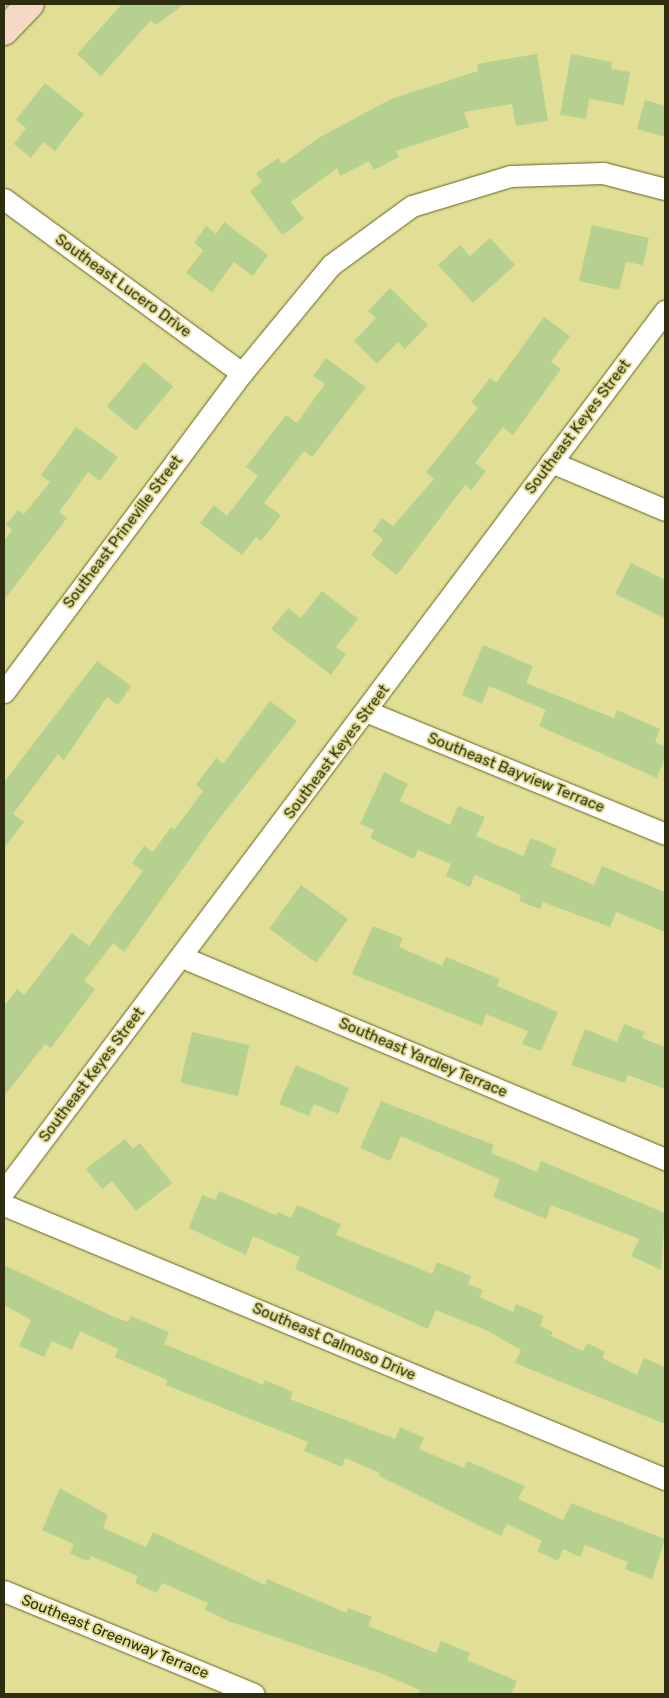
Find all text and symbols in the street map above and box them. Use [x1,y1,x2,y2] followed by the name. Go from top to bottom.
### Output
[52,231,194,341] street label: Southeast Lucero Drive
[522,356,634,498] street label: Southeast Keyes Street
[60,452,186,612] street label: Southeast Prineville Street
[281,681,393,823] street label: Southeast Keyes Street
[425,729,607,817] street label: Southeast Bayview Terrace
[36,1004,148,1146] street label: Southeast Keyes Street
[336,1014,510,1102] street label: Southeast Yardley Terrace
[250,1299,418,1385] street label: Southeast Calmoso Drive
[18,1591,212,1683] street label: Southeast Greenway Terrace

